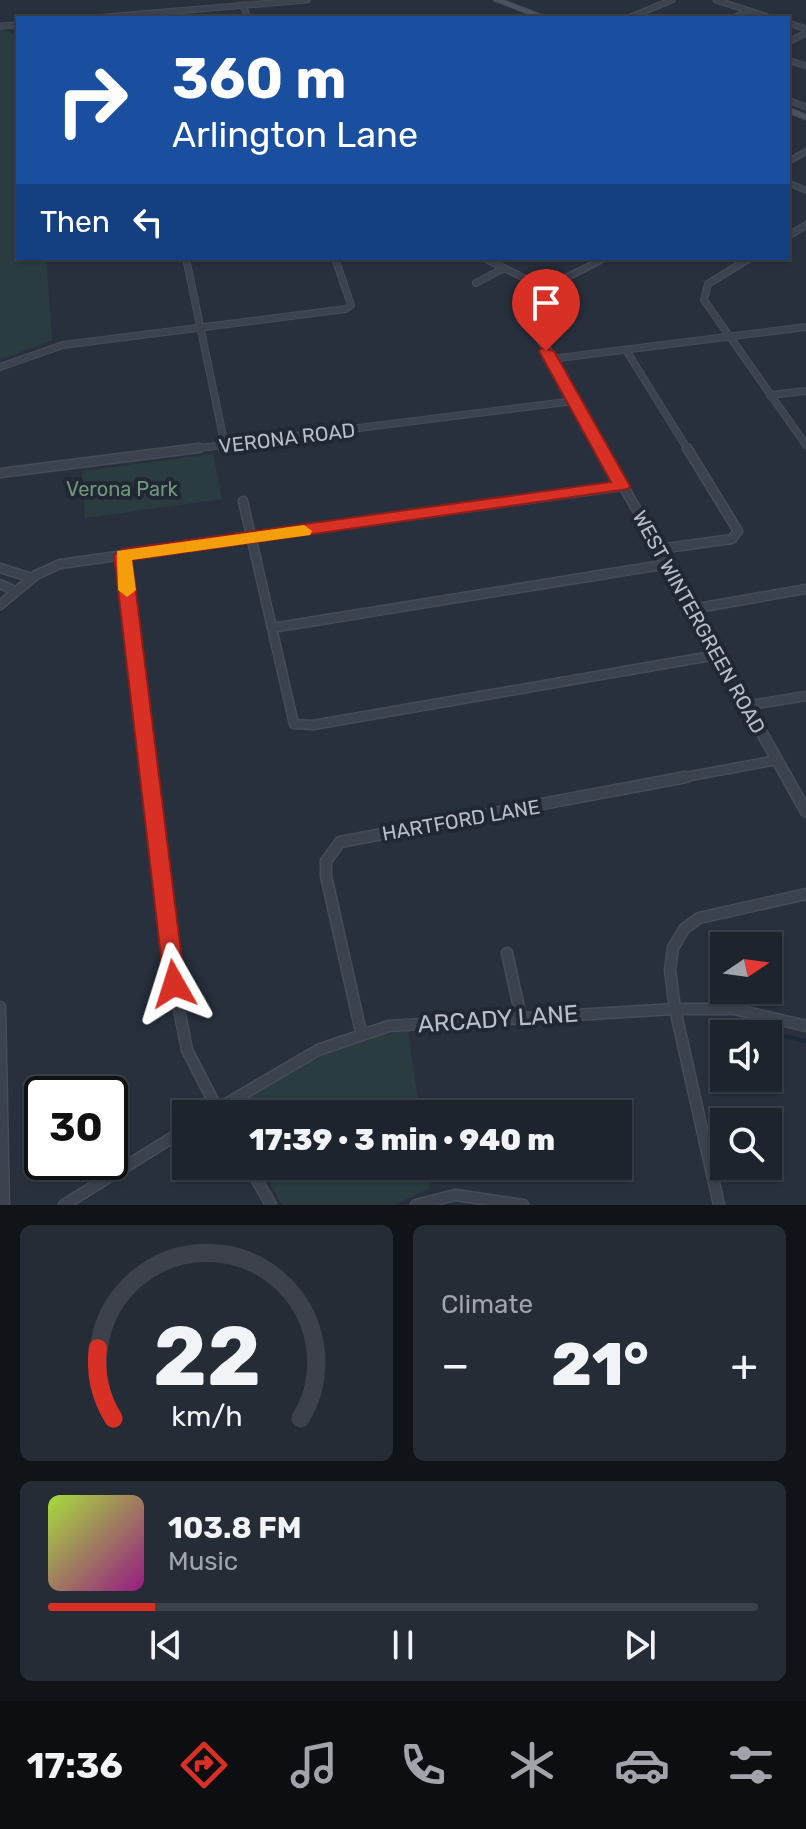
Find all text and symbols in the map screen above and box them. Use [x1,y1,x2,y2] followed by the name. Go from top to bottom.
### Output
[172,46,347,112] text: 360 m
[40,48,144,152] icon: right
[172,113,418,156] text: Arlington Lane
[126,200,170,244] icon: left
[40,204,110,240] text: Then
[512,269,580,351] pin
[524,281,568,325] icon: arrive
[218,418,356,458] street label: VERONA ROAD
[66,477,179,501] park label: Verona Park
[628,506,770,738] street label: WEST WINTERGREEN ROAD
[380,794,542,846] street label: HARTFORD LANE
[710,932,782,1004] north arrow
[710,932,782,1180] map controls
[132,942,216,1026] position arrow
[417,999,579,1039] street label: ARCADY LANE
[710,1020,782,1092] button: sound
[24,1076,128,1180] speed limit sign: 30
[710,1108,782,1180] button: search
[249,1122,555,1158] text: 17:39 · 3 min · 940 m
[441,1289,533,1320] text: Climate
[152,1307,261,1406] text: 22
[551,1329,649,1400] text: 21°
[441,1339,470,1391] text: −
[731,1339,758,1391] text: +
[171,1399,242,1433] text: km/h
[168,1510,302,1546] text: 103.8 FM
[168,1546,238,1577] text: Music
[144,1623,188,1667] icon: previous
[381,1623,425,1667] icon: pause
[618,1623,662,1667] icon: next
[176,1737,232,1793] icon: directions
[286,1737,342,1793] icon: music
[395,1737,451,1793] icon: phone
[504,1737,560,1793] icon: climate
[614,1737,670,1793] icon: car
[723,1737,779,1793] icon: filters
[27,1744,123,1787] text: 17:36

